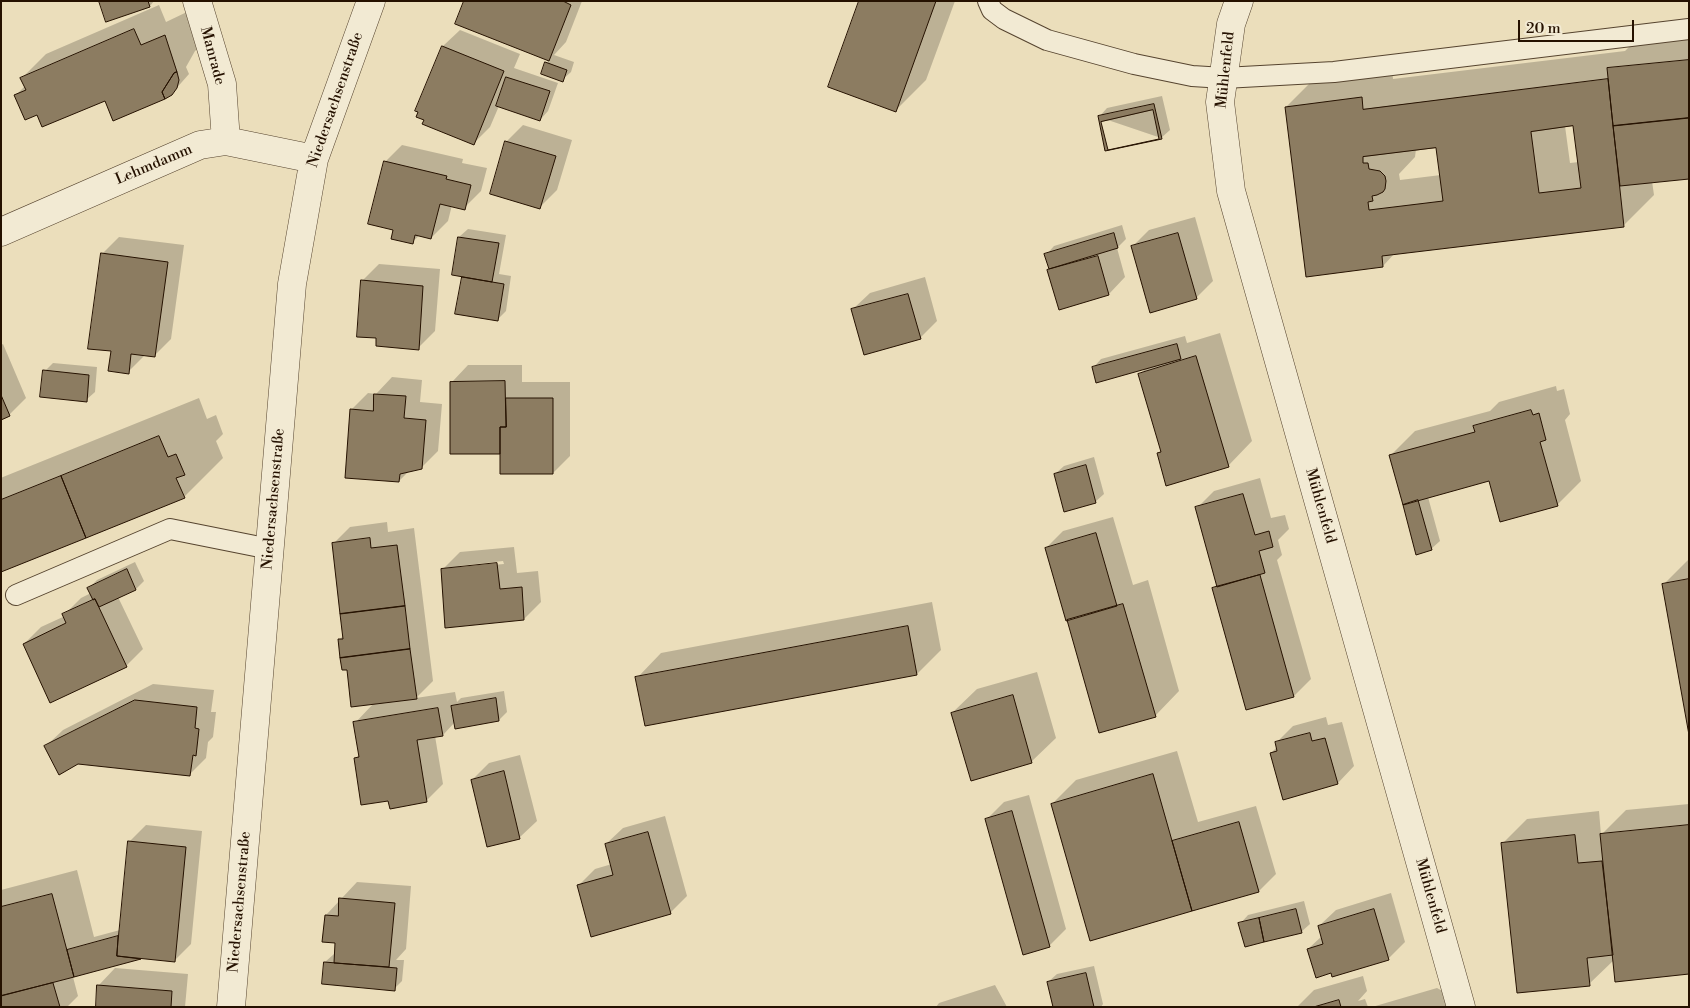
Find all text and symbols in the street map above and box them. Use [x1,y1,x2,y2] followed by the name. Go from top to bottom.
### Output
[1520,10,1636,42] scale bar
[1526,19,1561,38] text: 20 m
[196,25,228,87] street label: Manrade
[304,30,368,170] street label: Niedersachsenstraße
[1213,31,1239,109] street label: Mühlenfeld
[113,141,195,189] street label: Lehmdamm
[259,428,289,570] street label: Niedersachsenstraße
[1301,466,1339,546] street label: Mühlenfeld
[225,831,255,973] street label: Niedersachsenstraße
[1411,856,1449,936] street label: Mühlenfeld

